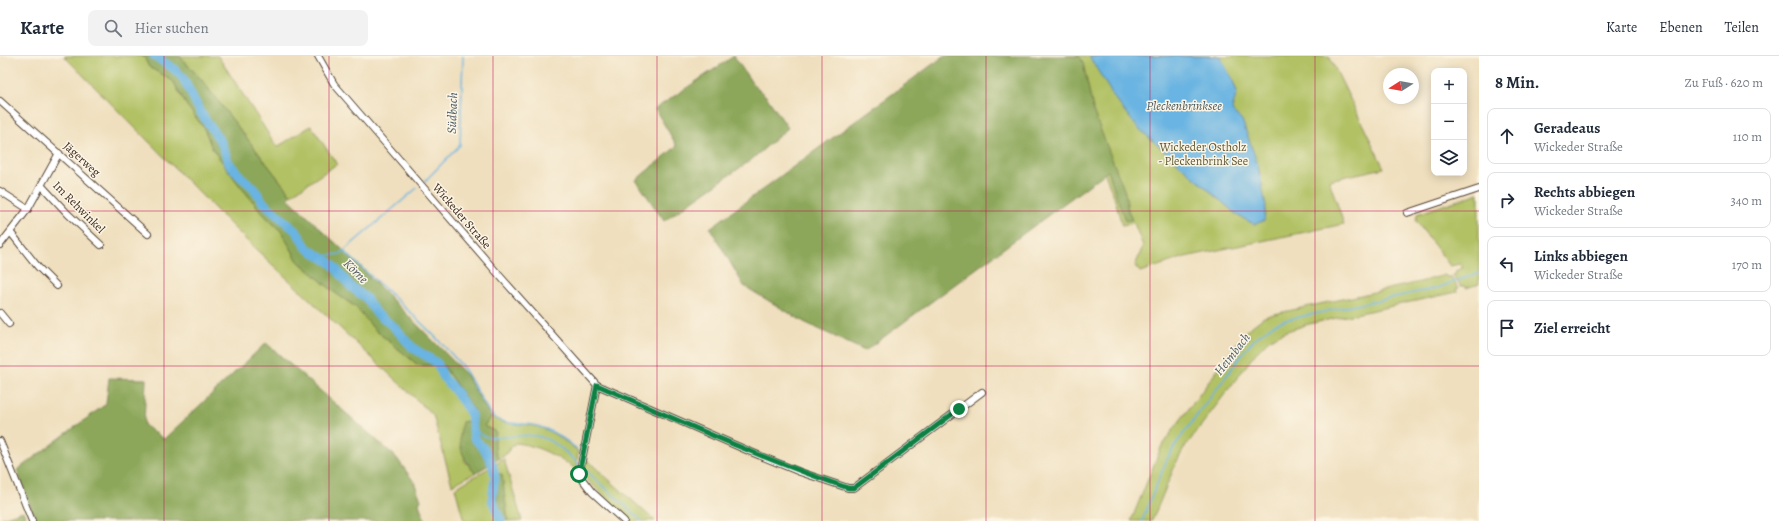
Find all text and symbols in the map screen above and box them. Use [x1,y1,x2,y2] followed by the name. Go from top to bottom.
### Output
[88,10,368,46] search box
[20,15,64,41] text: Karte
[102,17,124,39] icon: search
[134,18,209,38] text: Hier suchen
[1606,18,1637,37] text: Karte
[1659,18,1703,37] text: Ebenen
[1725,18,1759,37] text: Teilen
[1383,68,1419,104] north arrow
[1431,68,1467,176] map controls
[1431,68,1467,104] button: +
[1495,71,1540,94] text: 8 Min.
[1685,74,1763,91] text: Zu Fuß · 620 m
[443,92,461,134] water label: Südbach
[1146,97,1222,114] water label: Pleckenbrinksee
[1431,104,1467,140] button: −
[1534,118,1600,138] text: Geradeaus
[1496,125,1518,147] icon: ahead
[1733,128,1762,145] text: 110 m
[60,138,104,180] street label: Jägerweg
[1534,138,1623,155] text: Wickeder Straße
[1158,139,1248,169] park label: Wickeder Ostholz - Pleckenbrink See
[1431,140,1467,176] button: layers
[49,177,109,237] street label: Im Rehwinkel
[428,179,495,252] street label: Wickeder Straße
[1534,182,1635,202] text: Rechts abbiegen
[1496,189,1518,211] icon: right
[1730,192,1762,209] text: 340 m
[1534,202,1623,219] text: Wickeder Straße
[1534,246,1628,266] text: Links abbiegen
[1496,253,1518,275] icon: left
[340,255,372,287] water label: Körne
[1732,256,1762,273] text: 170 m
[1534,266,1623,283] text: Wickeder Straße
[1496,317,1518,339] icon: arrive
[1534,318,1610,338] text: Ziel erreicht
[1210,329,1254,379] water label: Heimbach
[950,400,968,418] route end
[570,465,588,483] route start

